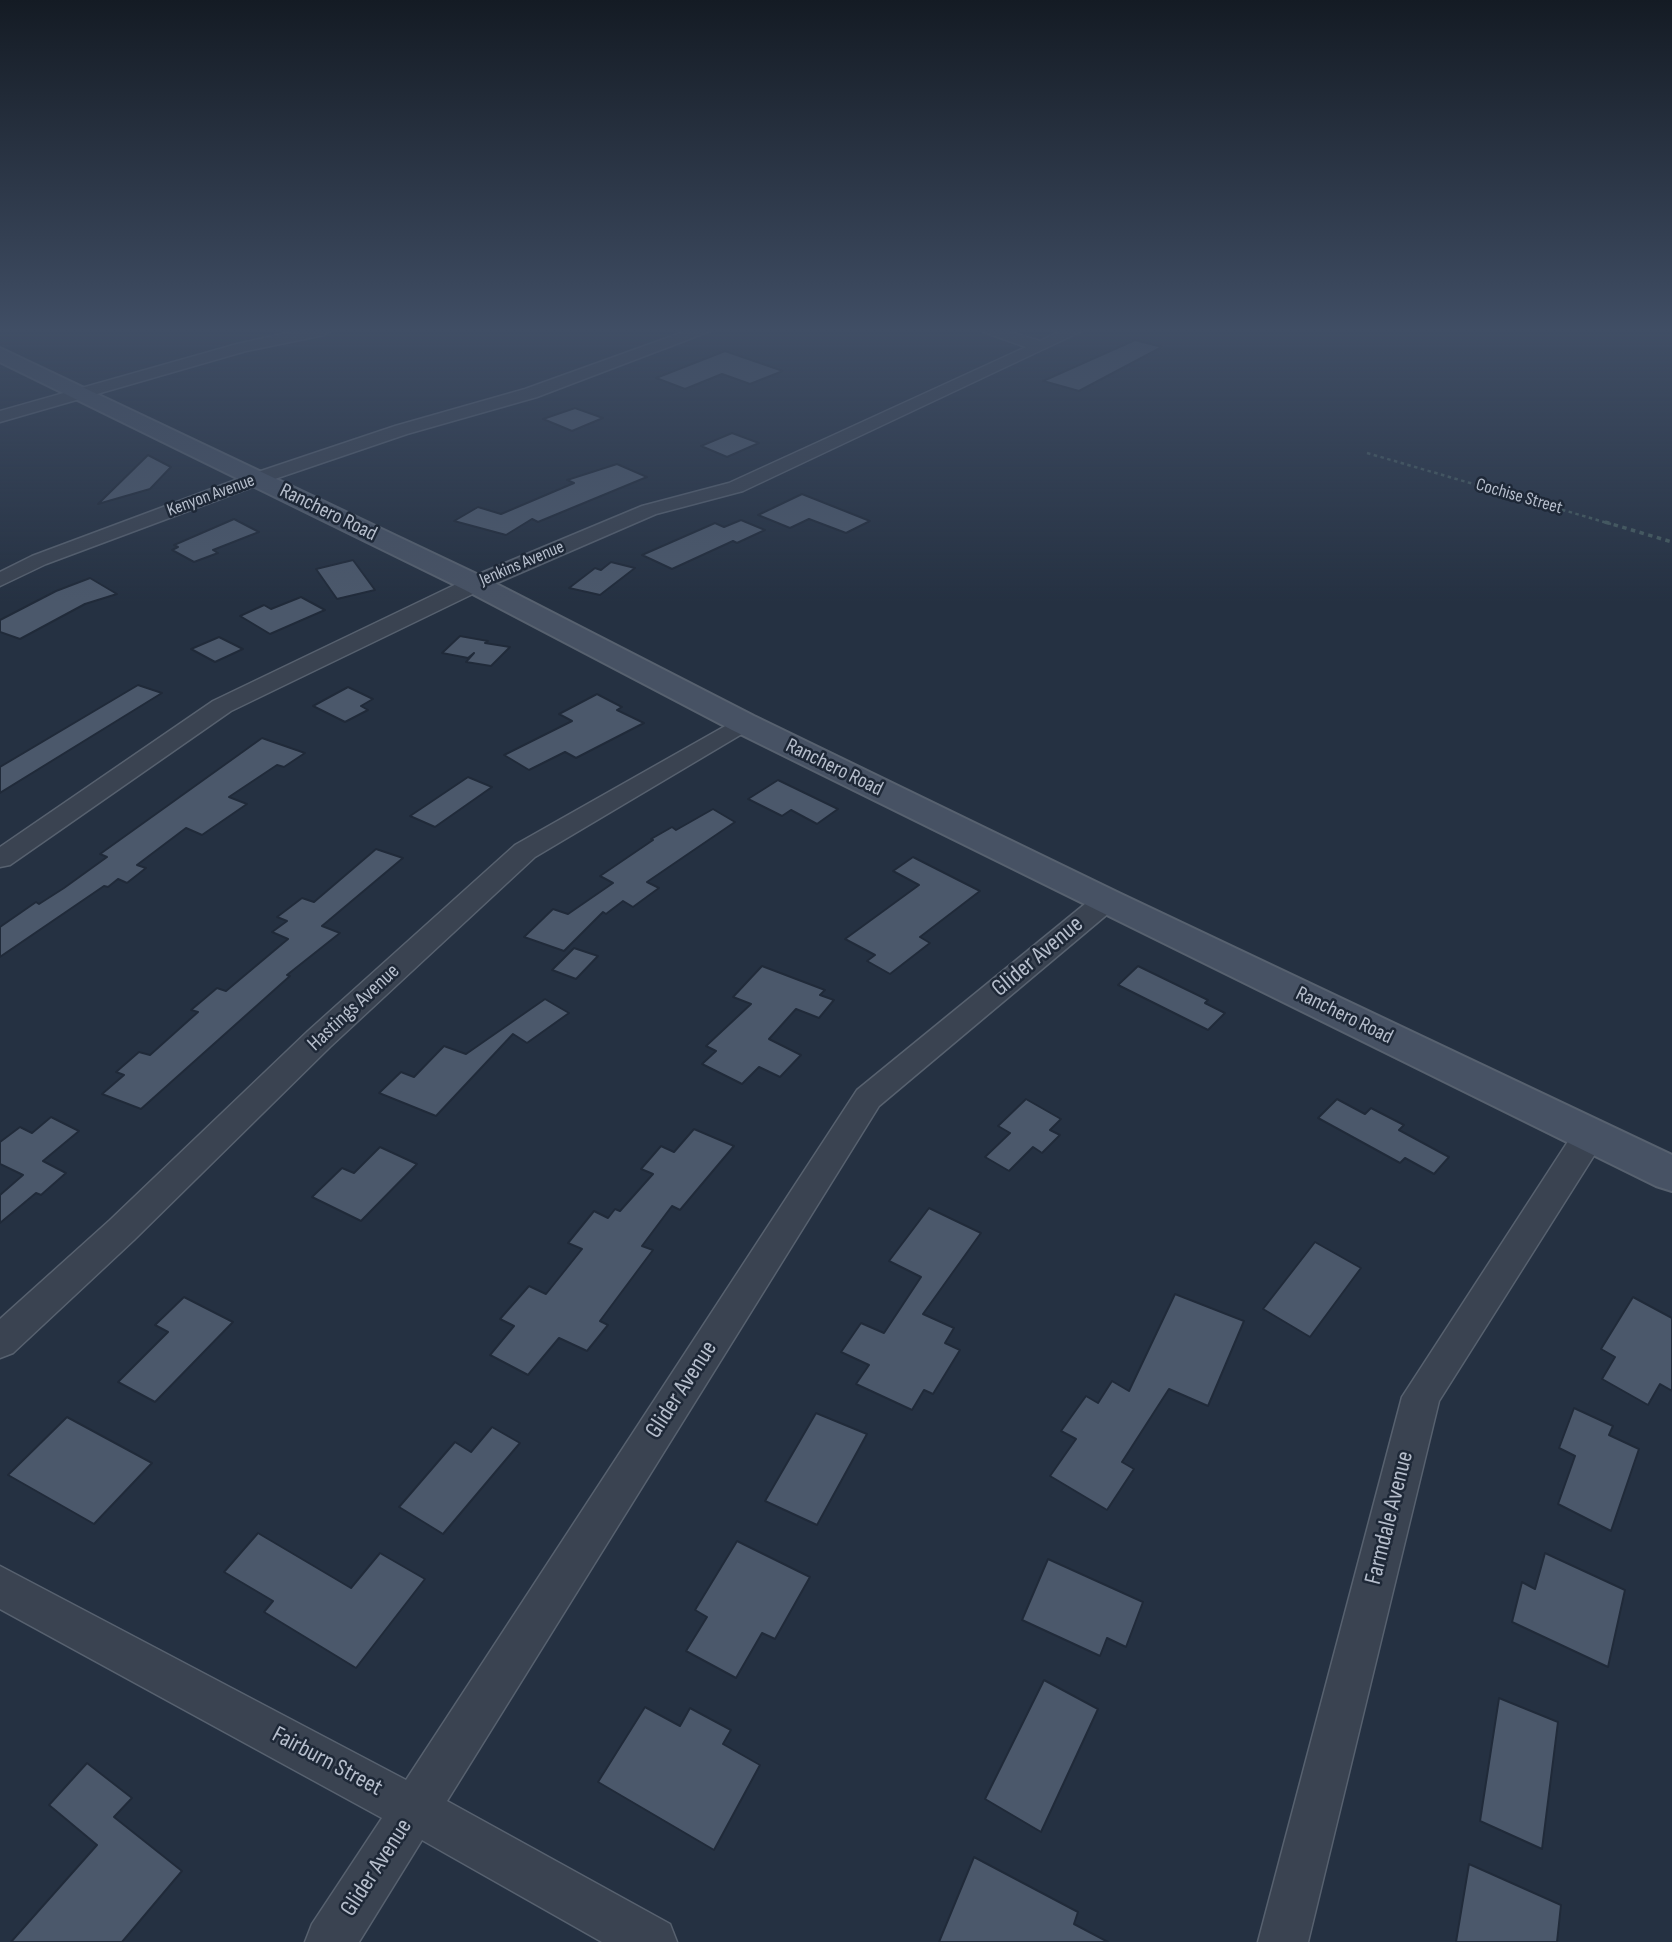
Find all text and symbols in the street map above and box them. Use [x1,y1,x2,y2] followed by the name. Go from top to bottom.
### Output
[164,470,258,522] street label: Kenyon Avenue
[1473,474,1565,520] street label: Cochise Street
[275,479,381,547] street label: Ranchero Road
[476,536,568,592] street label: Jenkins Avenue
[781,734,887,802] street label: Ranchero Road
[986,910,1090,1004] street label: Glider Avenue
[303,959,405,1057] street label: Hastings Avenue
[1291,982,1397,1050] street label: Ranchero Road
[640,1336,724,1444] street label: Glider Avenue
[1360,1449,1420,1587] street label: Farmdale Avenue
[267,1721,387,1803] street label: Fairburn Street
[335,1814,419,1922] street label: Glider Avenue

